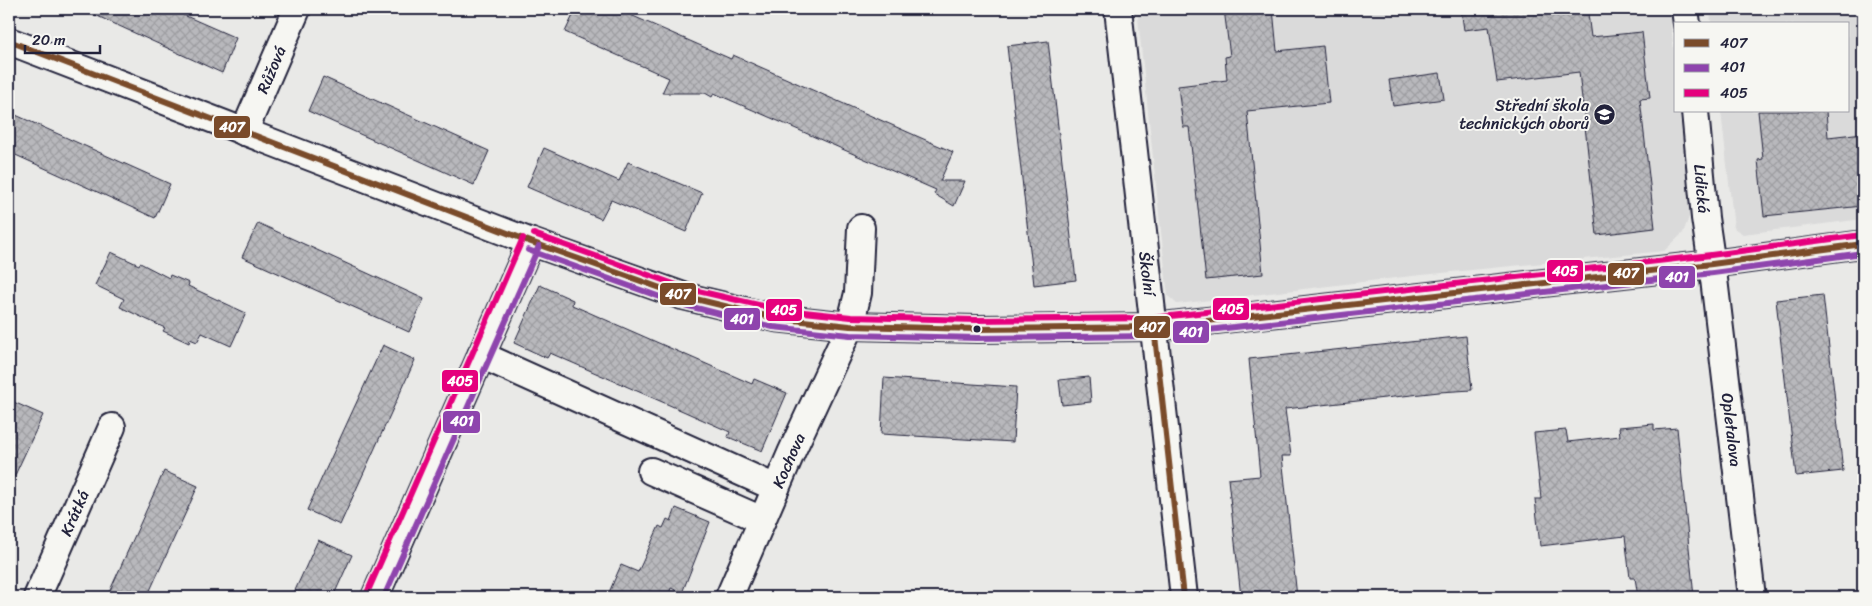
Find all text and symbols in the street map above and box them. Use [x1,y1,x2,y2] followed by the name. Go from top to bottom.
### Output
[25,22,100,54] scale bar
[1674,22,1850,112] legend
[32,27,66,53] text: 20 m
[1720,30,1749,56] text: 407
[248,41,294,98] street label: Růžová
[1720,54,1745,80] text: 401
[1720,80,1748,106] text: 405
[1459,91,1590,138] place label: Střední škola technických oborů
[1593,102,1617,126] school or university icon: Střední škola technických oborů
[213,115,251,139] line badge: 407
[218,115,246,140] text: 407
[1686,163,1719,215] street label: Lidická
[1131,250,1165,300] street label: Školní
[1546,259,1584,283] line badge: 405
[1551,259,1579,284] text: 405
[1612,261,1640,286] text: 407
[1607,262,1645,286] line badge: 407
[1658,265,1696,289] line badge: 401
[1664,265,1689,290] text: 401
[659,282,697,306] line badge: 407
[664,282,692,307] text: 407
[1212,297,1250,321] line badge: 405
[1217,297,1245,322] text: 405
[765,298,803,322] line badge: 405
[770,298,798,323] text: 405
[723,307,761,331] line badge: 401
[729,307,754,332] text: 401
[1133,315,1171,339] line badge: 407
[1138,315,1166,340] text: 407
[1172,320,1210,344] line badge: 401
[1178,320,1203,345] text: 401
[972,324,982,334] unlabelled marker
[441,369,479,393] line badge: 405
[446,369,474,394] text: 405
[1713,391,1751,468] street label: Opletalova
[449,409,474,434] text: 401
[442,410,481,434] line badge: 401
[763,428,813,493] street label: Kochova
[51,485,97,541] street label: Krátká

